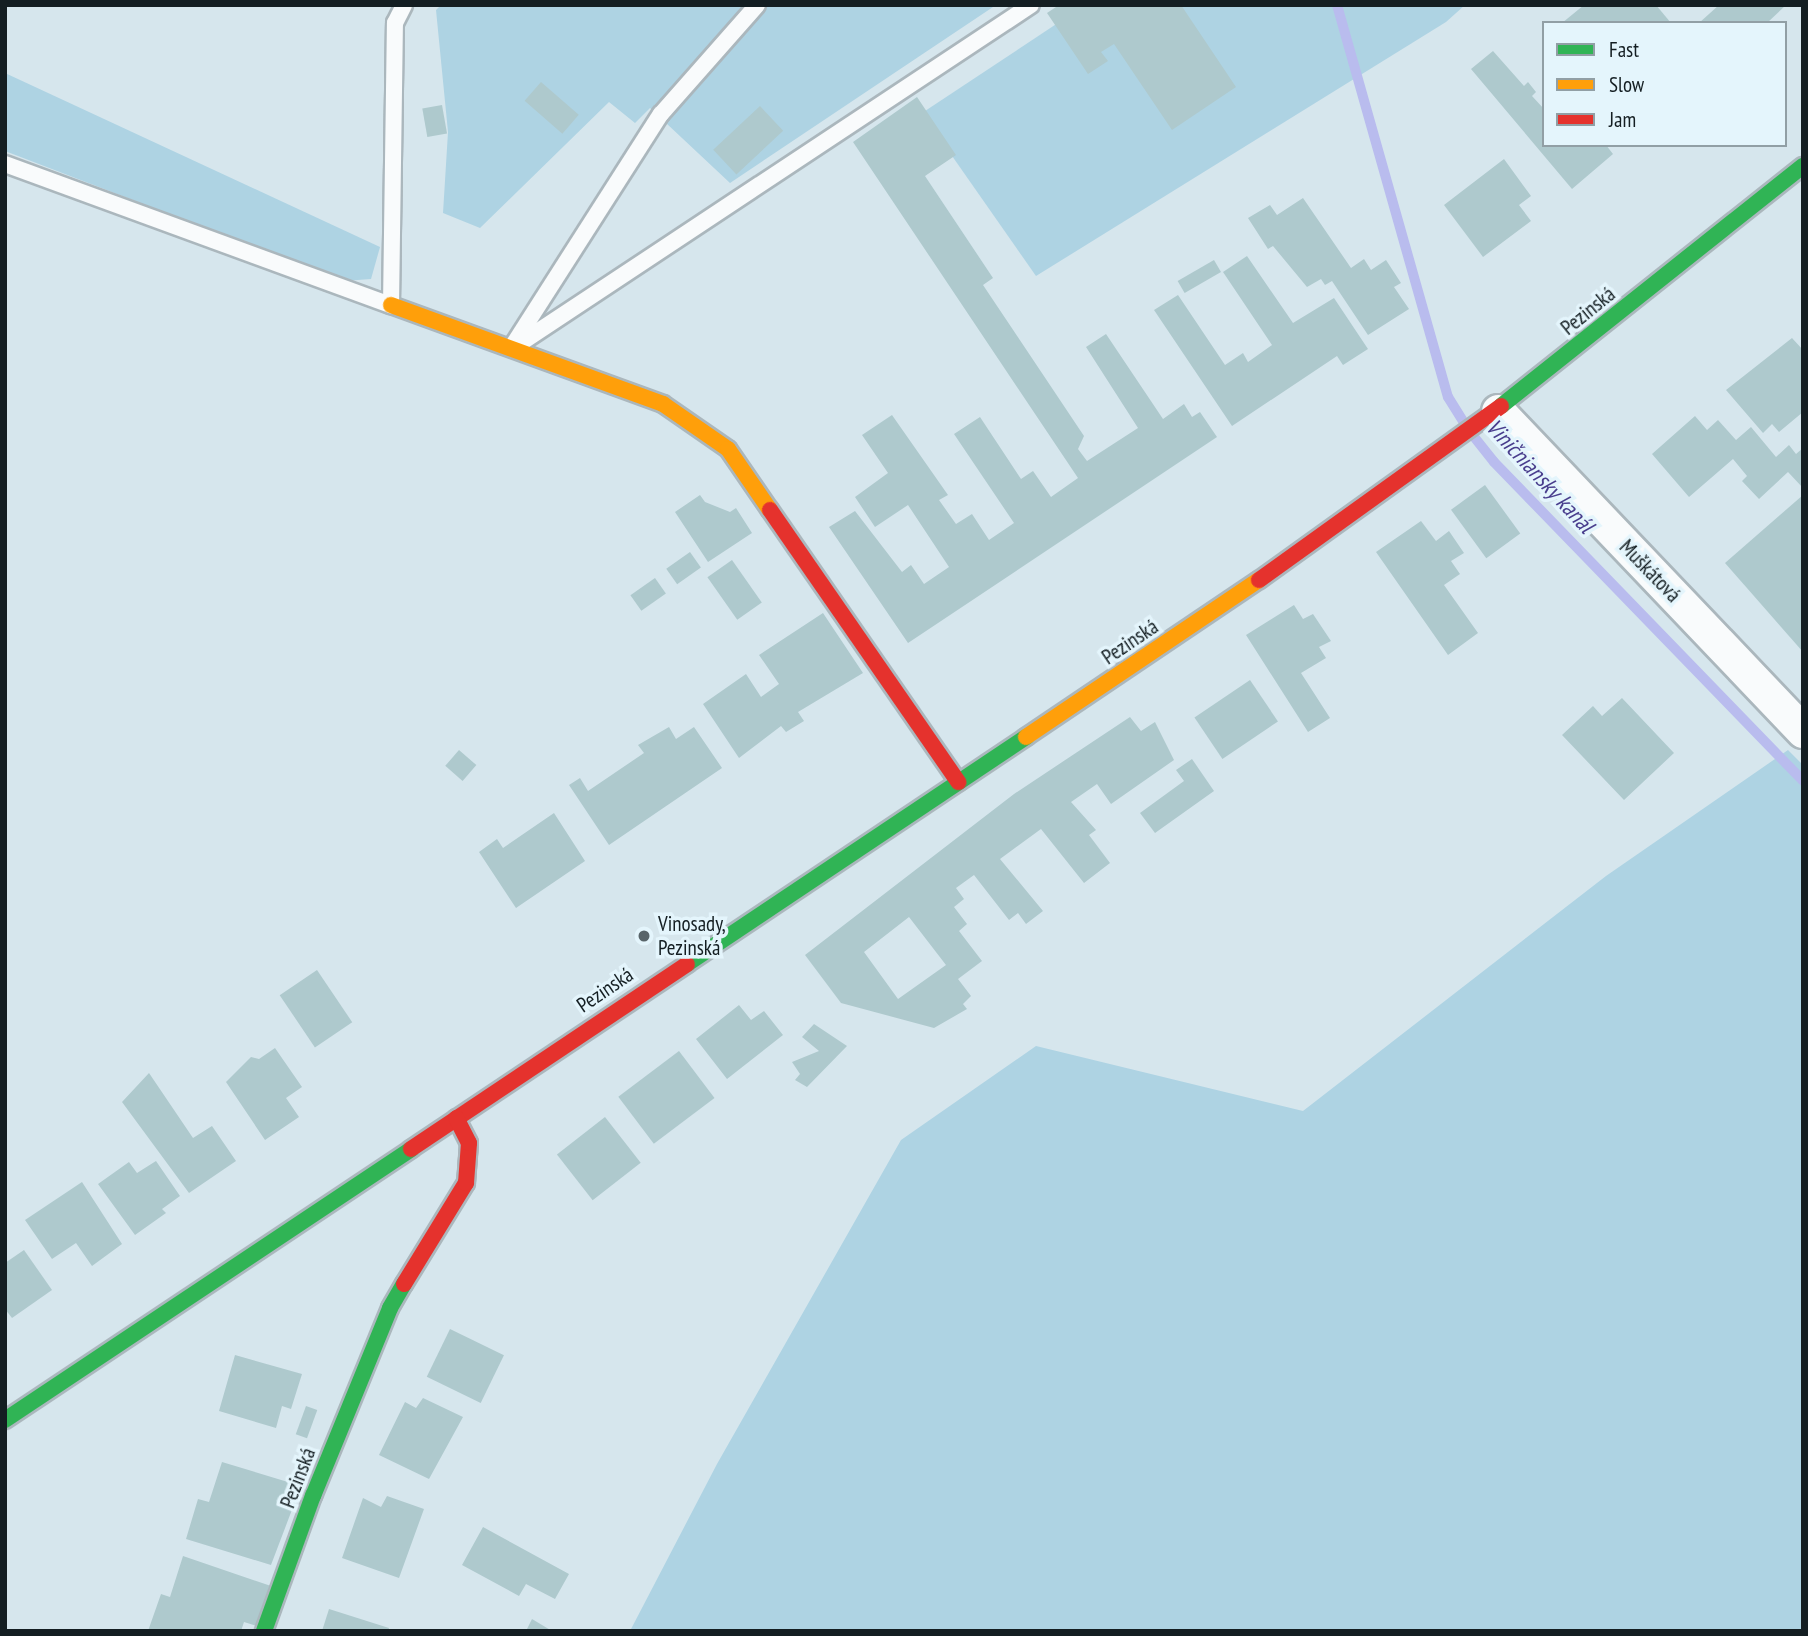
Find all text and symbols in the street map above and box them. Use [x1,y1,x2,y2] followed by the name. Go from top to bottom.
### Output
[1542,21,1787,147] legend
[1609,36,1639,63] text: Fast
[1609,71,1644,98] text: Slow
[1609,106,1636,133] text: Jam
[1556,282,1620,340] street label: Pezinská
[1480,413,1600,539] water label: Viničniansky kanál
[1614,534,1686,608] street label: Muškátová
[1097,614,1163,670] street label: Pezinská
[658,911,726,961] place label: Vinosady, Pezinská
[636,928,652,944] marker: Vinosady, Pezinská
[572,962,638,1018] street label: Pezinská
[275,1444,321,1512] street label: Pezinská

